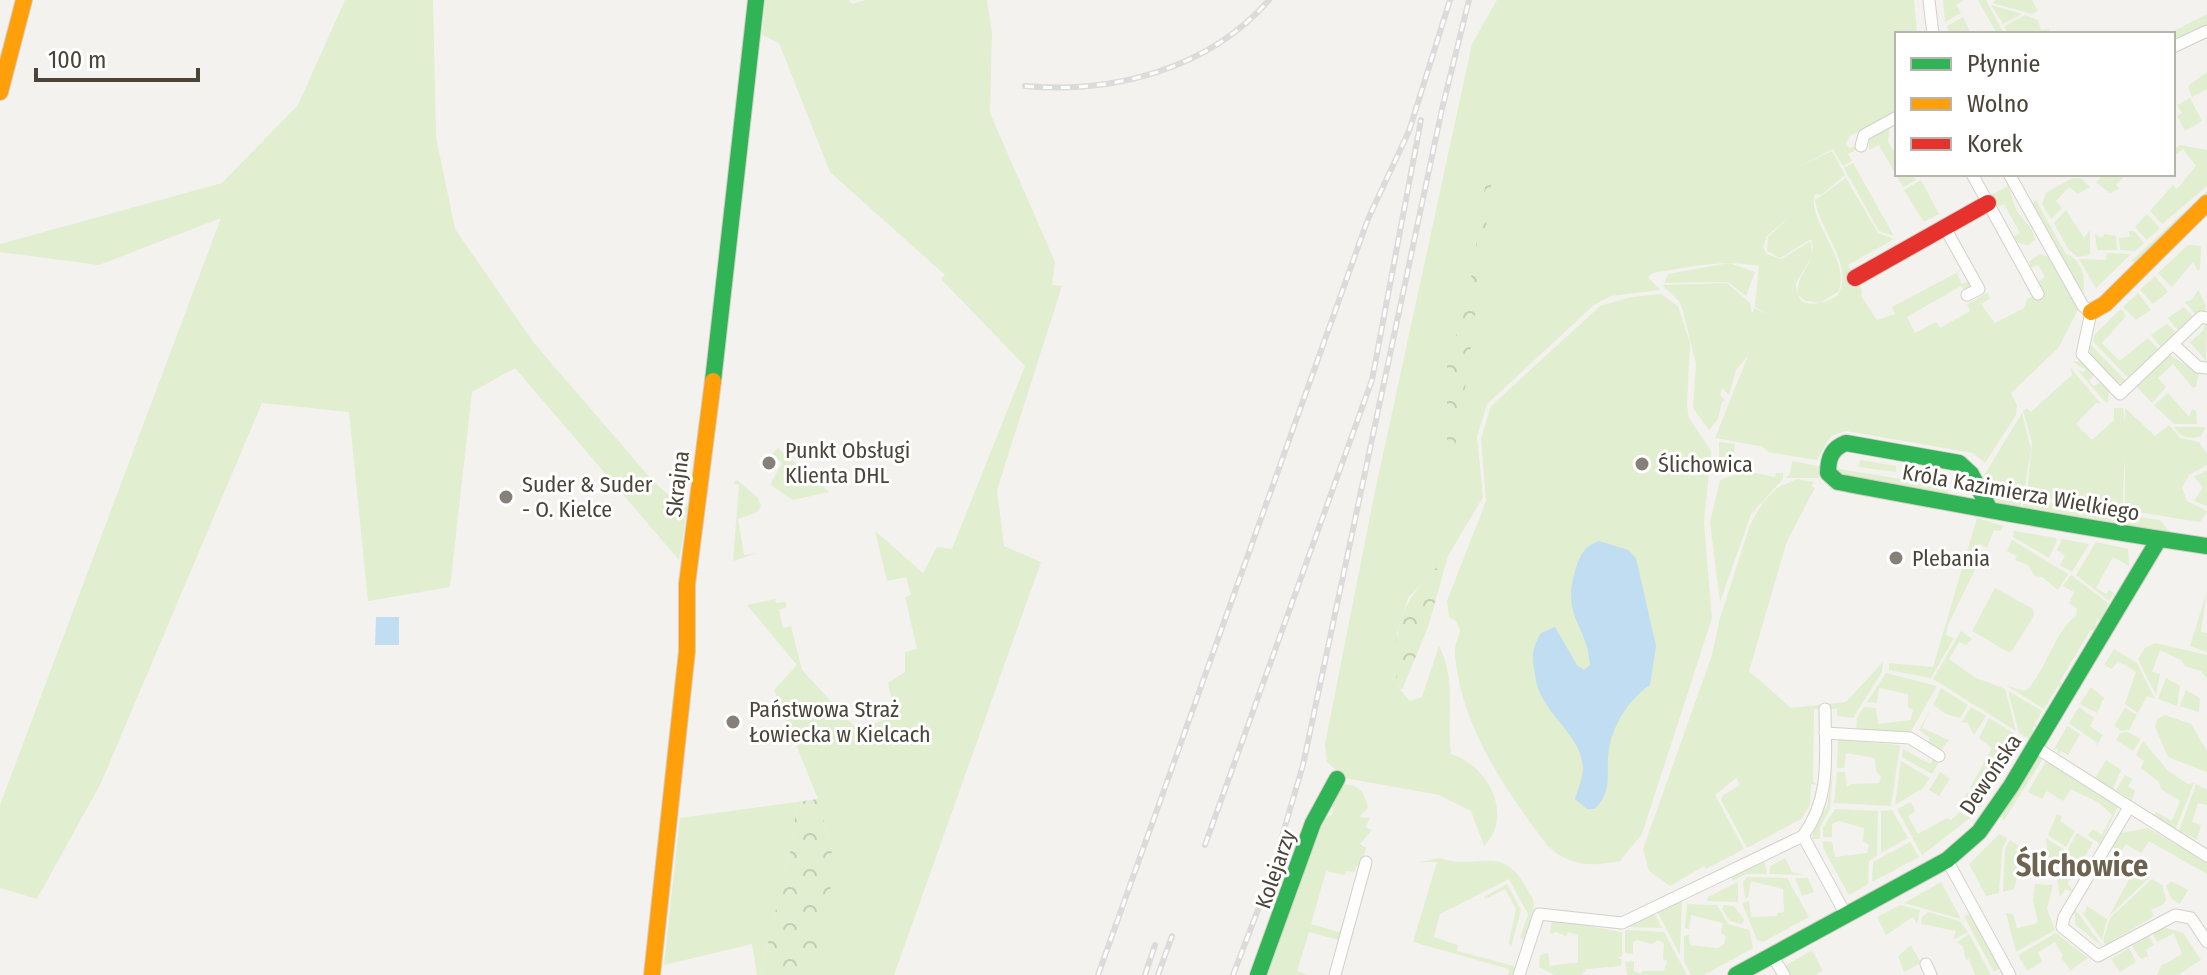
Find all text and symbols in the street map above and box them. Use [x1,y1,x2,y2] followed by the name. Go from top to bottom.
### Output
[36,32,198,82] scale bar
[1895,32,2175,176] legend
[48,46,106,74] text: 100 m
[1967,50,2040,78] text: Płynnie
[1967,90,2029,118] text: Wolno
[1967,130,2024,158] text: Korek
[785,437,910,489] place label: Punkt Obsługi Klienta DHL
[660,449,695,519] street label: Skrajna
[1658,451,1753,478] place label: Ślichowica
[760,454,778,472] marker: Punkt Obsługi Klienta DHL
[1633,455,1651,473] marker: Ślichowica
[1900,458,2142,527] street label: Króla Kazimierza Wielkiego
[522,471,653,523] place label: Suder & Suder - O. Kielce
[497,488,515,506] marker: Suder & Suder - O. Kielce
[1912,545,1990,572] place label: Plebania
[1887,549,1905,567] marker: Plebania
[749,696,931,748] place label: Państwowa Straż Łowiecka w Kielcach
[724,713,742,731] marker: Państwowa Straż Łowiecka w Kielcach
[1954,729,2027,820] street label: Dewońska
[1249,826,1302,912] street label: Kolejarzy
[2016,846,2148,884] district label: Ślichowice

